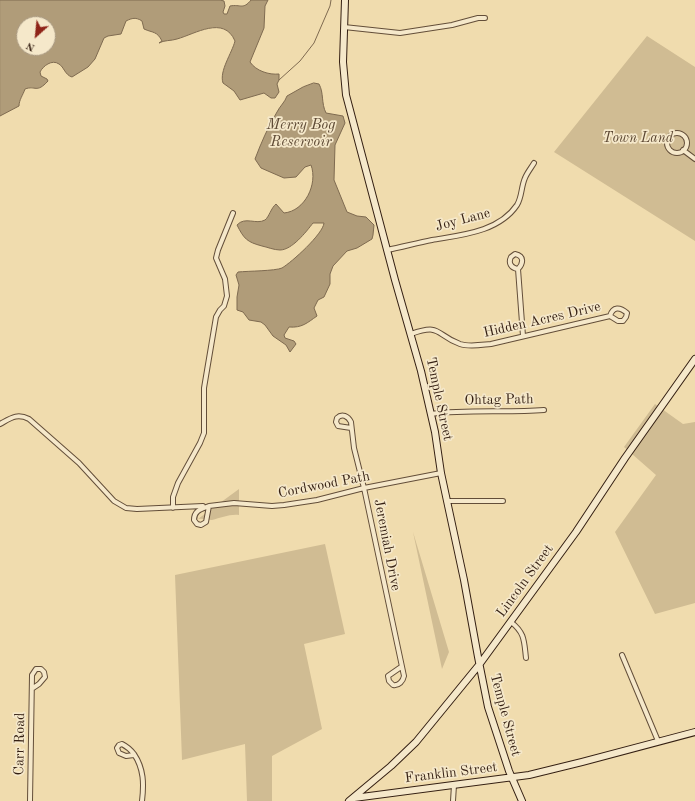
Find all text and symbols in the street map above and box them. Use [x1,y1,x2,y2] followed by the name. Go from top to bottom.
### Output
[16,16,56,56] north arrow
[25,39,37,53] text: N
[267,116,335,151] water label: Merry Bog Reservoir
[603,130,673,146] park label: Town Land
[434,205,492,235] street label: Joy Lane
[482,298,602,342] street label: Hidden Acres Drive
[422,356,456,442] street label: Temple Street
[464,391,534,409] street label: Ohtag Path
[277,468,371,502] street label: Cordwood Path
[370,498,404,592] street label: Jeremiah Drive
[493,541,557,621] street label: Lincoln Street
[486,672,524,758] street label: Temple Street
[11,712,29,776] street label: Carr Road
[404,759,498,787] street label: Franklin Street

